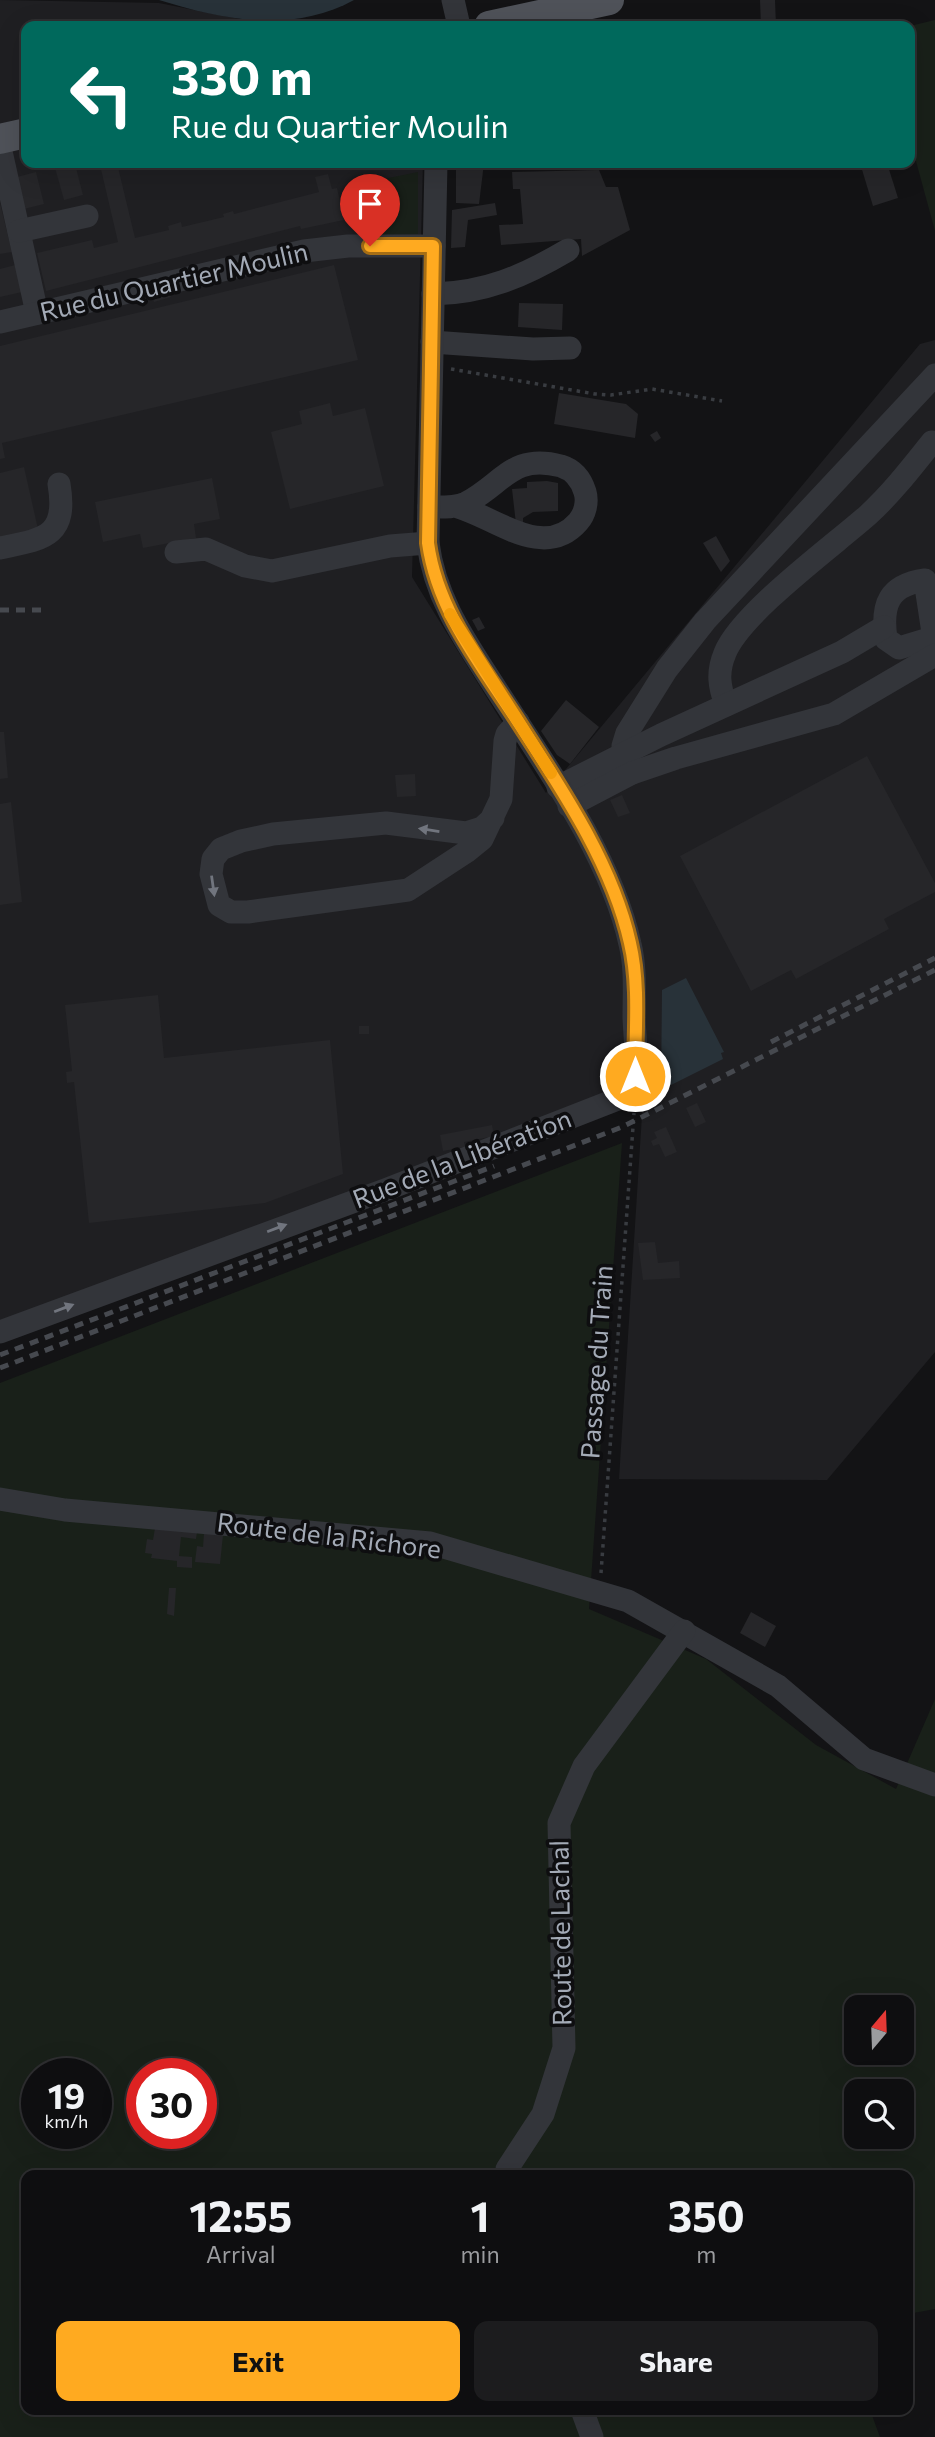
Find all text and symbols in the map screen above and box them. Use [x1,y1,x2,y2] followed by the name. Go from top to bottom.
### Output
[171,45,312,105] text: 330 m
[56,49,147,140] icon: left
[171,105,509,145] text: Rue du Quartier Moulin
[340,174,400,246] pin
[351,185,389,223] icon: arrive
[37,235,311,326] street label: Rue du Quartier Moulin
[418,824,440,835] one-way arrow
[208,875,219,897] one-way arrow
[598,1039,672,1113] position arrow
[348,1102,575,1214] street label: Rue de la Libération
[266,1223,287,1234] one-way arrow
[573,1264,618,1460] street label: Passage du Train
[53,1302,74,1313] one-way arrow
[215,1505,443,1564] street label: Route de la Richore
[542,1840,577,2026] street label: Route de Lachal
[844,1995,914,2065] north arrow
[844,1995,914,2149] map controls
[126,2058,217,2149] speed limit sign: 30
[48,2073,85,2116] text: 19
[844,2079,914,2149] button: search
[45,2110,88,2132] text: km/h
[189,2189,292,2241] text: 12:55
[471,2189,490,2241] text: 1
[668,2189,745,2241] text: 350
[206,2240,276,2268] text: Arrival
[460,2240,500,2268] text: min
[696,2240,716,2268] text: m
[56,2321,460,2401] button: Exit
[474,2321,878,2401] button: Share

